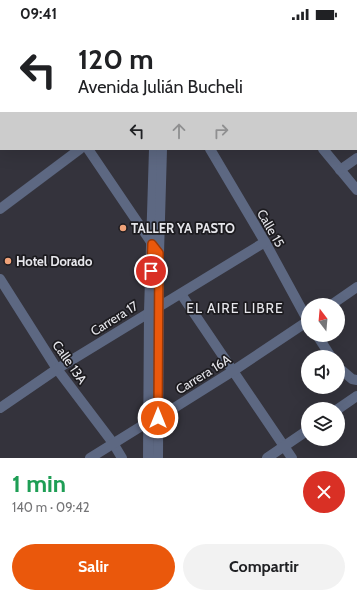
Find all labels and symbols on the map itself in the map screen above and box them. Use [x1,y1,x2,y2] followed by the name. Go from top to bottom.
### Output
[254,206,288,250] street label: Calle 15
[131,220,235,236] place label: TALLER YA PASTO
[118,223,128,233] marker: TALLER YA PASTO
[16,253,93,269] place label: Hotel Dorado
[134,254,168,288] pin
[3,256,13,266] marker: Hotel Dorado
[87,297,141,339] street label: Carrera 17
[301,298,345,342] north arrow
[186,299,284,317] district label: EL AIRE LIBRE
[49,337,91,387] street label: Calle 13A
[173,351,233,397] street label: Carrera 16A
[137,397,179,439] position arrow

